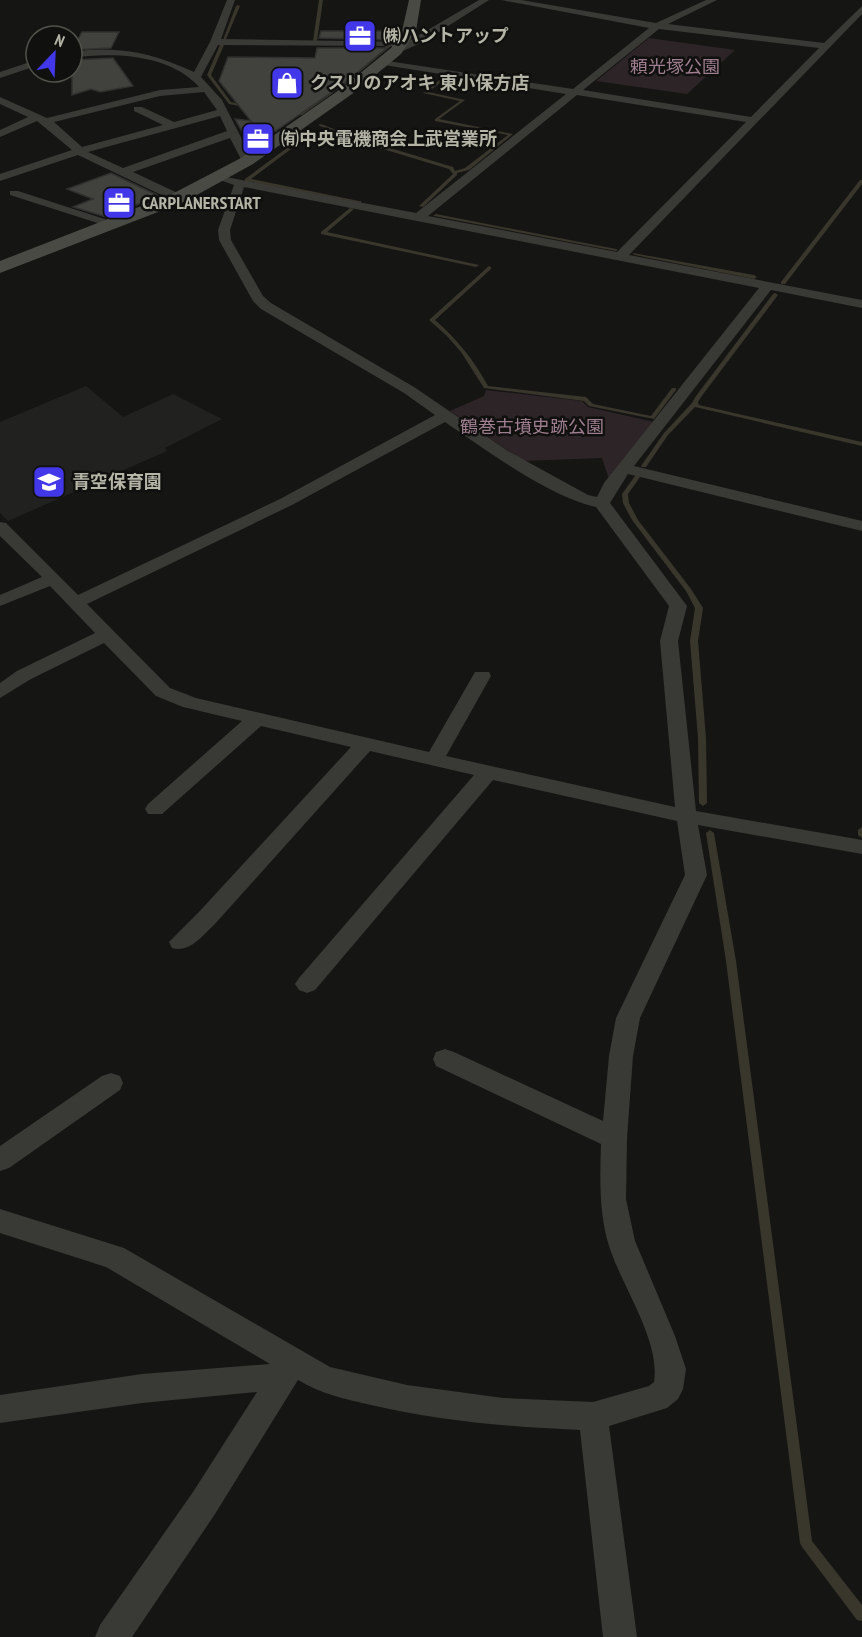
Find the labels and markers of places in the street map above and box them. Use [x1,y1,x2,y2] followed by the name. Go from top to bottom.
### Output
[342,18,378,54] office icon: ㈱ハントアップ
[383,24,509,47] place label: ㈱ハントアップ
[269,65,305,101] shop icon: クスリのアオキ 東小保方店
[310,71,529,94] place label: クスリのアオキ 東小保方店
[240,121,276,157] office icon: ㈲中央電機商会上武営業所
[281,127,497,150] place label: ㈲中央電機商会上武営業所
[101,185,137,221] office icon: CARPLANERSTART
[142,191,261,214] place label: CARPLANERSTART
[31,464,67,500] school or university icon: 青空保育園
[72,470,162,493] place label: 青空保育園

